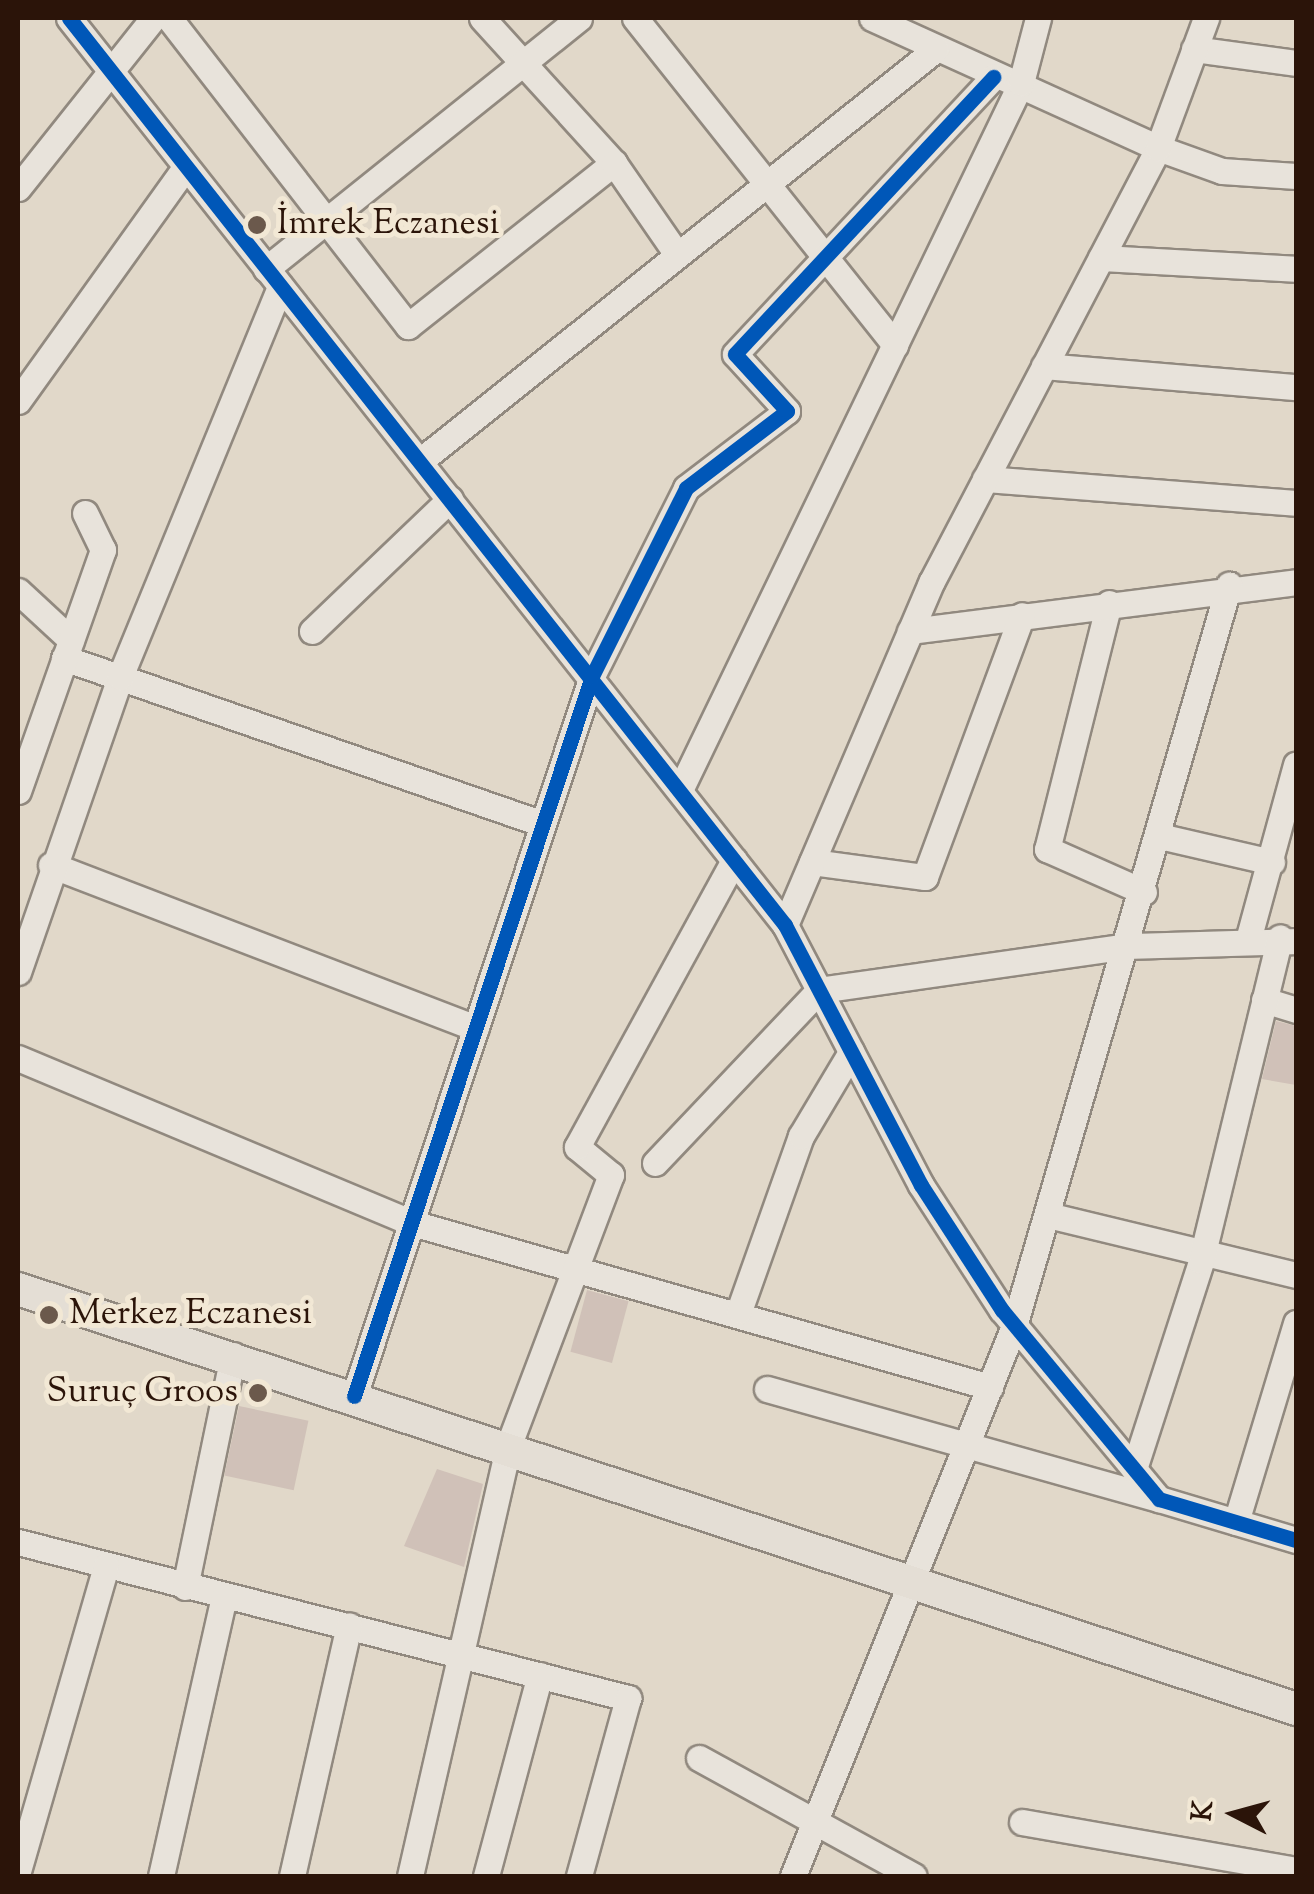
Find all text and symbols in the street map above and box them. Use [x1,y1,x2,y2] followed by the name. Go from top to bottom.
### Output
[277,204,500,246] place label: İmrek Eczanesi
[246,214,268,236] marker: İmrek Eczanesi
[69,1294,312,1336] place label: Merkez Eczanesi
[38,1304,60,1326] marker: Merkez Eczanesi
[47,1372,238,1414] place label: Suruç Groos
[247,1382,269,1404] marker: Suruç Groos
[1184,1764,1284,1864] north arrow
[1183,1799,1225,1823] text: K

